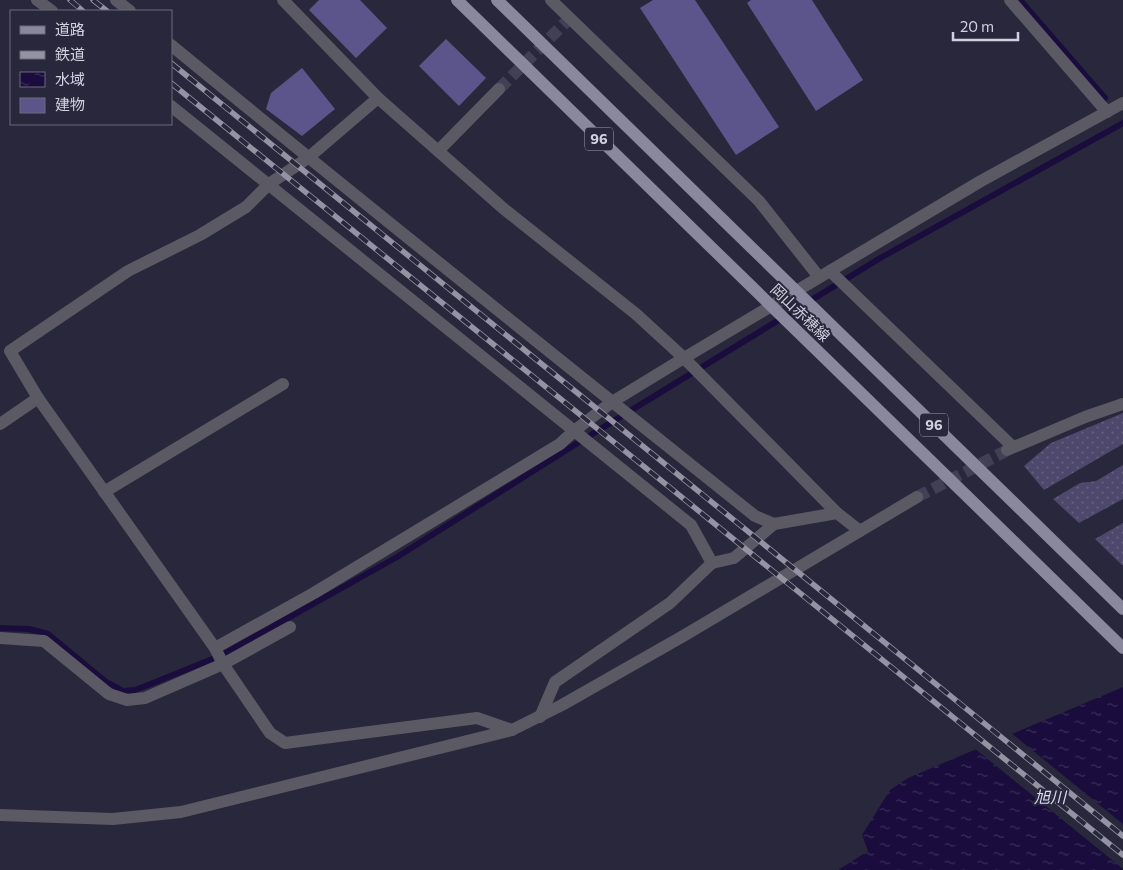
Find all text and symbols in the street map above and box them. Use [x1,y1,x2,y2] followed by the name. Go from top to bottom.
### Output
[10,10,172,125] legend
[953,10,1018,42] scale bar
[960,17,994,35] text: 20 m
[55,20,85,38] text: 道路
[55,45,85,63] text: 鉄道
[55,70,85,88] text: 水域
[55,95,85,113] text: 建物
[585,128,613,150] road number: 96
[767,280,834,345] street label: 岡山赤穂線
[920,414,948,436] road number: 96
[1034,787,1068,806] water label: 旭川

